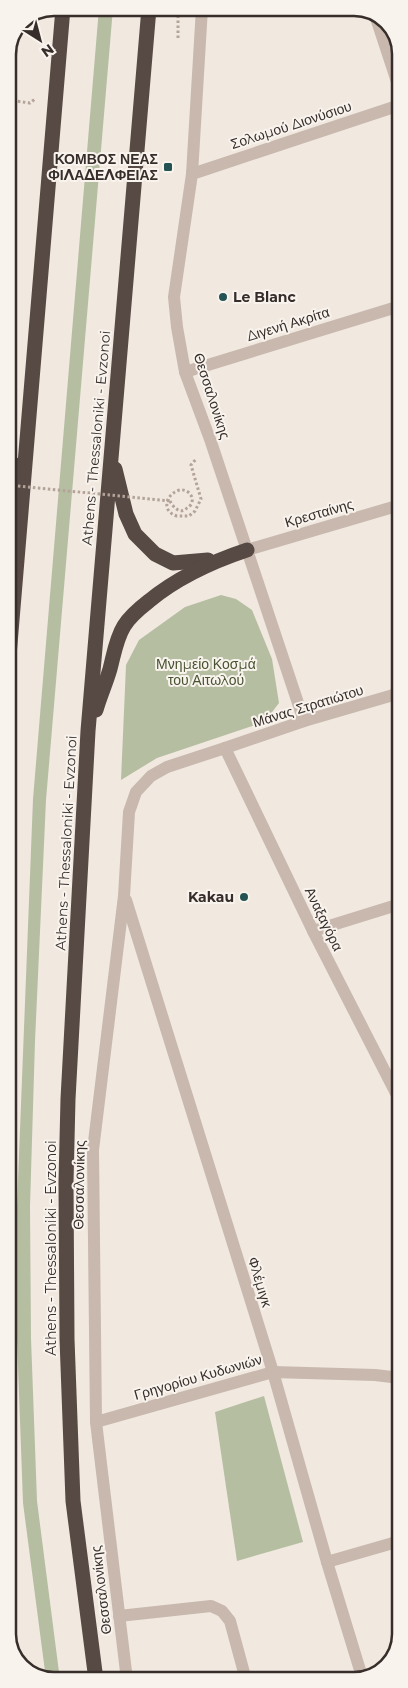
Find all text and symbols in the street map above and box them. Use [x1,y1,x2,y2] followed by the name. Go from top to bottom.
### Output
[15,15,65,65] north arrow
[38,40,58,61] text: N
[228,97,354,153] street label: Σολωμού Διονύσιου
[48,150,158,184] place label: ΚΟΜΒΟΣ ΝΕΑΣ ΦΙΛΑΔΕΛΦΕΙΑΣ
[162,161,174,173] marker: ΚΟΜΒΟΣ ΝΕΑΣ ΦΙΛΑΔΕΛΦΕΙΑΣ
[233,288,296,306] place label: Le Blanc
[217,291,229,303] marker: Le Blanc
[244,303,332,345] street label: Διγενή Ακρίτα
[78,330,114,546] street label: Athens - Thessaloniki - Evzonoi
[190,351,234,442] street label: Θεσσαλονίκης
[283,495,355,531] street label: Κρεσταίνης
[156,655,256,689] park label: Μνημείο Κοσμά του Αιτωλού
[250,681,366,731] street label: Μάνας Στρατιώτου
[51,735,81,951] street label: Athens - Thessaloniki - Evzonoi
[301,884,347,954] street label: Αναξαγόρα
[188,888,234,906] place label: Kakau
[238,891,250,903] marker: Kakau
[42,1140,60,1356] street label: Athens - Thessaloniki - Evzonoi
[69,1140,89,1230] street label: Θεσσαλονίκης
[244,1255,276,1310] street label: Φλέμιγκ
[132,1350,264,1404] street label: Γρηγορίου Κυδωνιών
[87,1544,115,1636] street label: Θεσσαλονίκης

